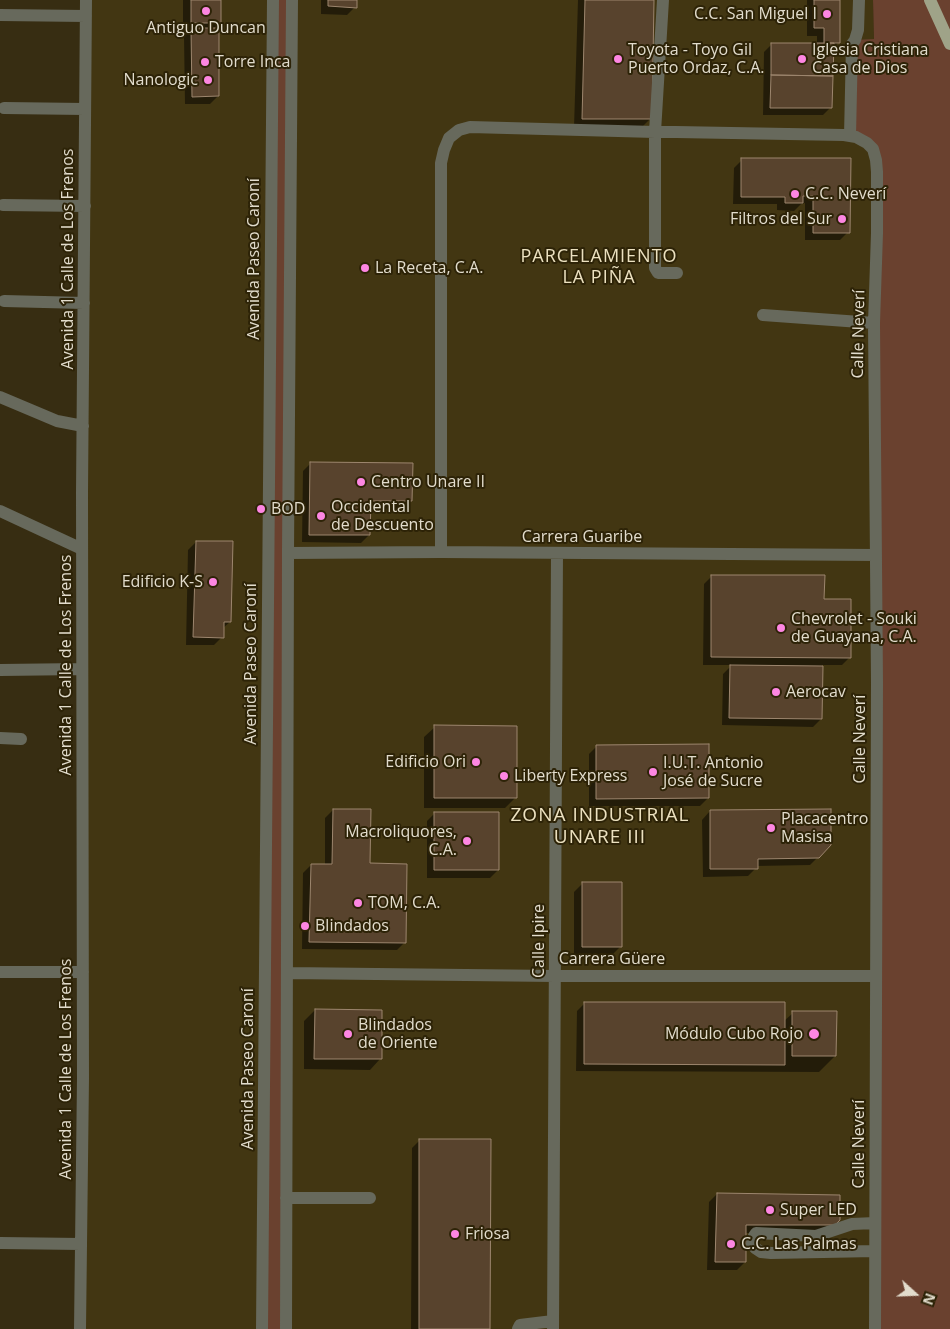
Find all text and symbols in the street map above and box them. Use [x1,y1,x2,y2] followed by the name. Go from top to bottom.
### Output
[694,4,817,24] place label: C.C. San Miguel I
[200,5,212,17] marker: Antiguo Duncan
[821,8,833,20] marker: C.C. San Miguel I
[146,18,266,38] place label: Antiguo Duncan
[628,40,765,78] place label: Toyota - Toyo Gil Puerto Ordaz, C.A.
[812,40,929,78] place label: Iglesia Cristiana Casa de Dios
[215,52,290,72] place label: Torre Inca
[612,53,624,65] marker: Toyota - Toyo Gil Puerto Ordaz, C.A.
[796,53,808,65] marker: Iglesia Cristiana Casa de Dios
[199,56,211,68] marker: Torre Inca
[124,70,198,90] place label: Nanologic
[202,74,214,86] marker: Nanologic
[58,149,78,369] street label: Avenida 1 Calle de Los Frenos
[244,178,264,340] street label: Avenida Paseo Caroní
[805,184,886,204] place label: C.C. Neverí
[789,188,801,200] marker: C.C. Neverí
[730,209,832,229] place label: Filtros del Sur
[836,213,848,225] marker: Filtros del Sur
[519,246,679,288] district label: PARCELAMIENTO LA PIÑA
[375,258,483,278] place label: La Receta, C.A.
[359,262,371,274] marker: La Receta, C.A.
[849,289,869,379] street label: Calle Neverí
[371,472,485,492] place label: Centro Unare II
[355,476,367,488] marker: Centro Unare II
[331,497,434,535] place label: Occidental de Descuento
[271,499,305,519] place label: BOD
[255,503,267,515] marker: BOD
[315,510,327,522] marker: Occidental de Descuento
[522,527,642,547] street label: Carrera Guaribe
[56,555,76,775] street label: Avenida 1 Calle de Los Frenos
[122,572,203,592] place label: Edificio K-S
[207,576,219,588] marker: Edificio K-S
[241,583,261,745] street label: Avenida Paseo Caroní
[791,609,917,647] place label: Chevrolet - Souki de Guayana, C.A.
[775,622,787,634] marker: Chevrolet - Souki de Guayana, C.A.
[786,682,846,702] place label: Aerocav
[770,686,782,698] marker: Aerocav
[850,695,870,783] street label: Calle Neverí
[385,752,466,772] place label: Edificio Ori
[663,753,763,791] place label: I.U.T. Antonio José de Sucre
[470,756,482,768] marker: Edificio Ori
[514,766,627,786] place label: Liberty Express
[647,766,659,778] marker: I.U.T. Antonio José de Sucre
[498,770,510,782] marker: Liberty Express
[509,805,691,849] district label: ZONA INDUSTRIAL UNARE III
[781,809,868,847] place label: Placacentro Masisa
[345,822,457,860] place label: Macroliquores, C.A.
[765,822,777,834] marker: Placacentro Masisa
[461,835,473,847] marker: Macroliquores, C.A.
[368,893,441,913] place label: TOM, C.A.
[352,897,364,909] marker: TOM, C.A.
[529,904,549,978] street label: Calle Ipire
[315,916,389,936] place label: Blindados
[299,920,311,932] marker: Blindados
[559,949,665,969] street label: Carrera Güere
[56,959,76,1179] street label: Avenida 1 Calle de Los Frenos
[238,988,258,1150] street label: Avenida Paseo Caroní
[358,1015,437,1053] place label: Blindados de Oriente
[665,1024,803,1044] place label: Módulo Cubo Rojo
[807,1027,821,1041] marker: Módulo Cubo Rojo
[342,1028,354,1040] marker: Blindados de Oriente
[849,1100,869,1188] street label: Calle Neverí
[780,1200,857,1220] place label: Super LED
[764,1204,776,1216] marker: Super LED
[465,1224,510,1244] place label: Friosa
[449,1228,461,1240] marker: Friosa
[741,1234,857,1254] place label: C.C. Las Palmas
[725,1238,737,1250] marker: C.C. Las Palmas
[890,1269,940,1319] north arrow
[919,1291,940,1308] text: N

